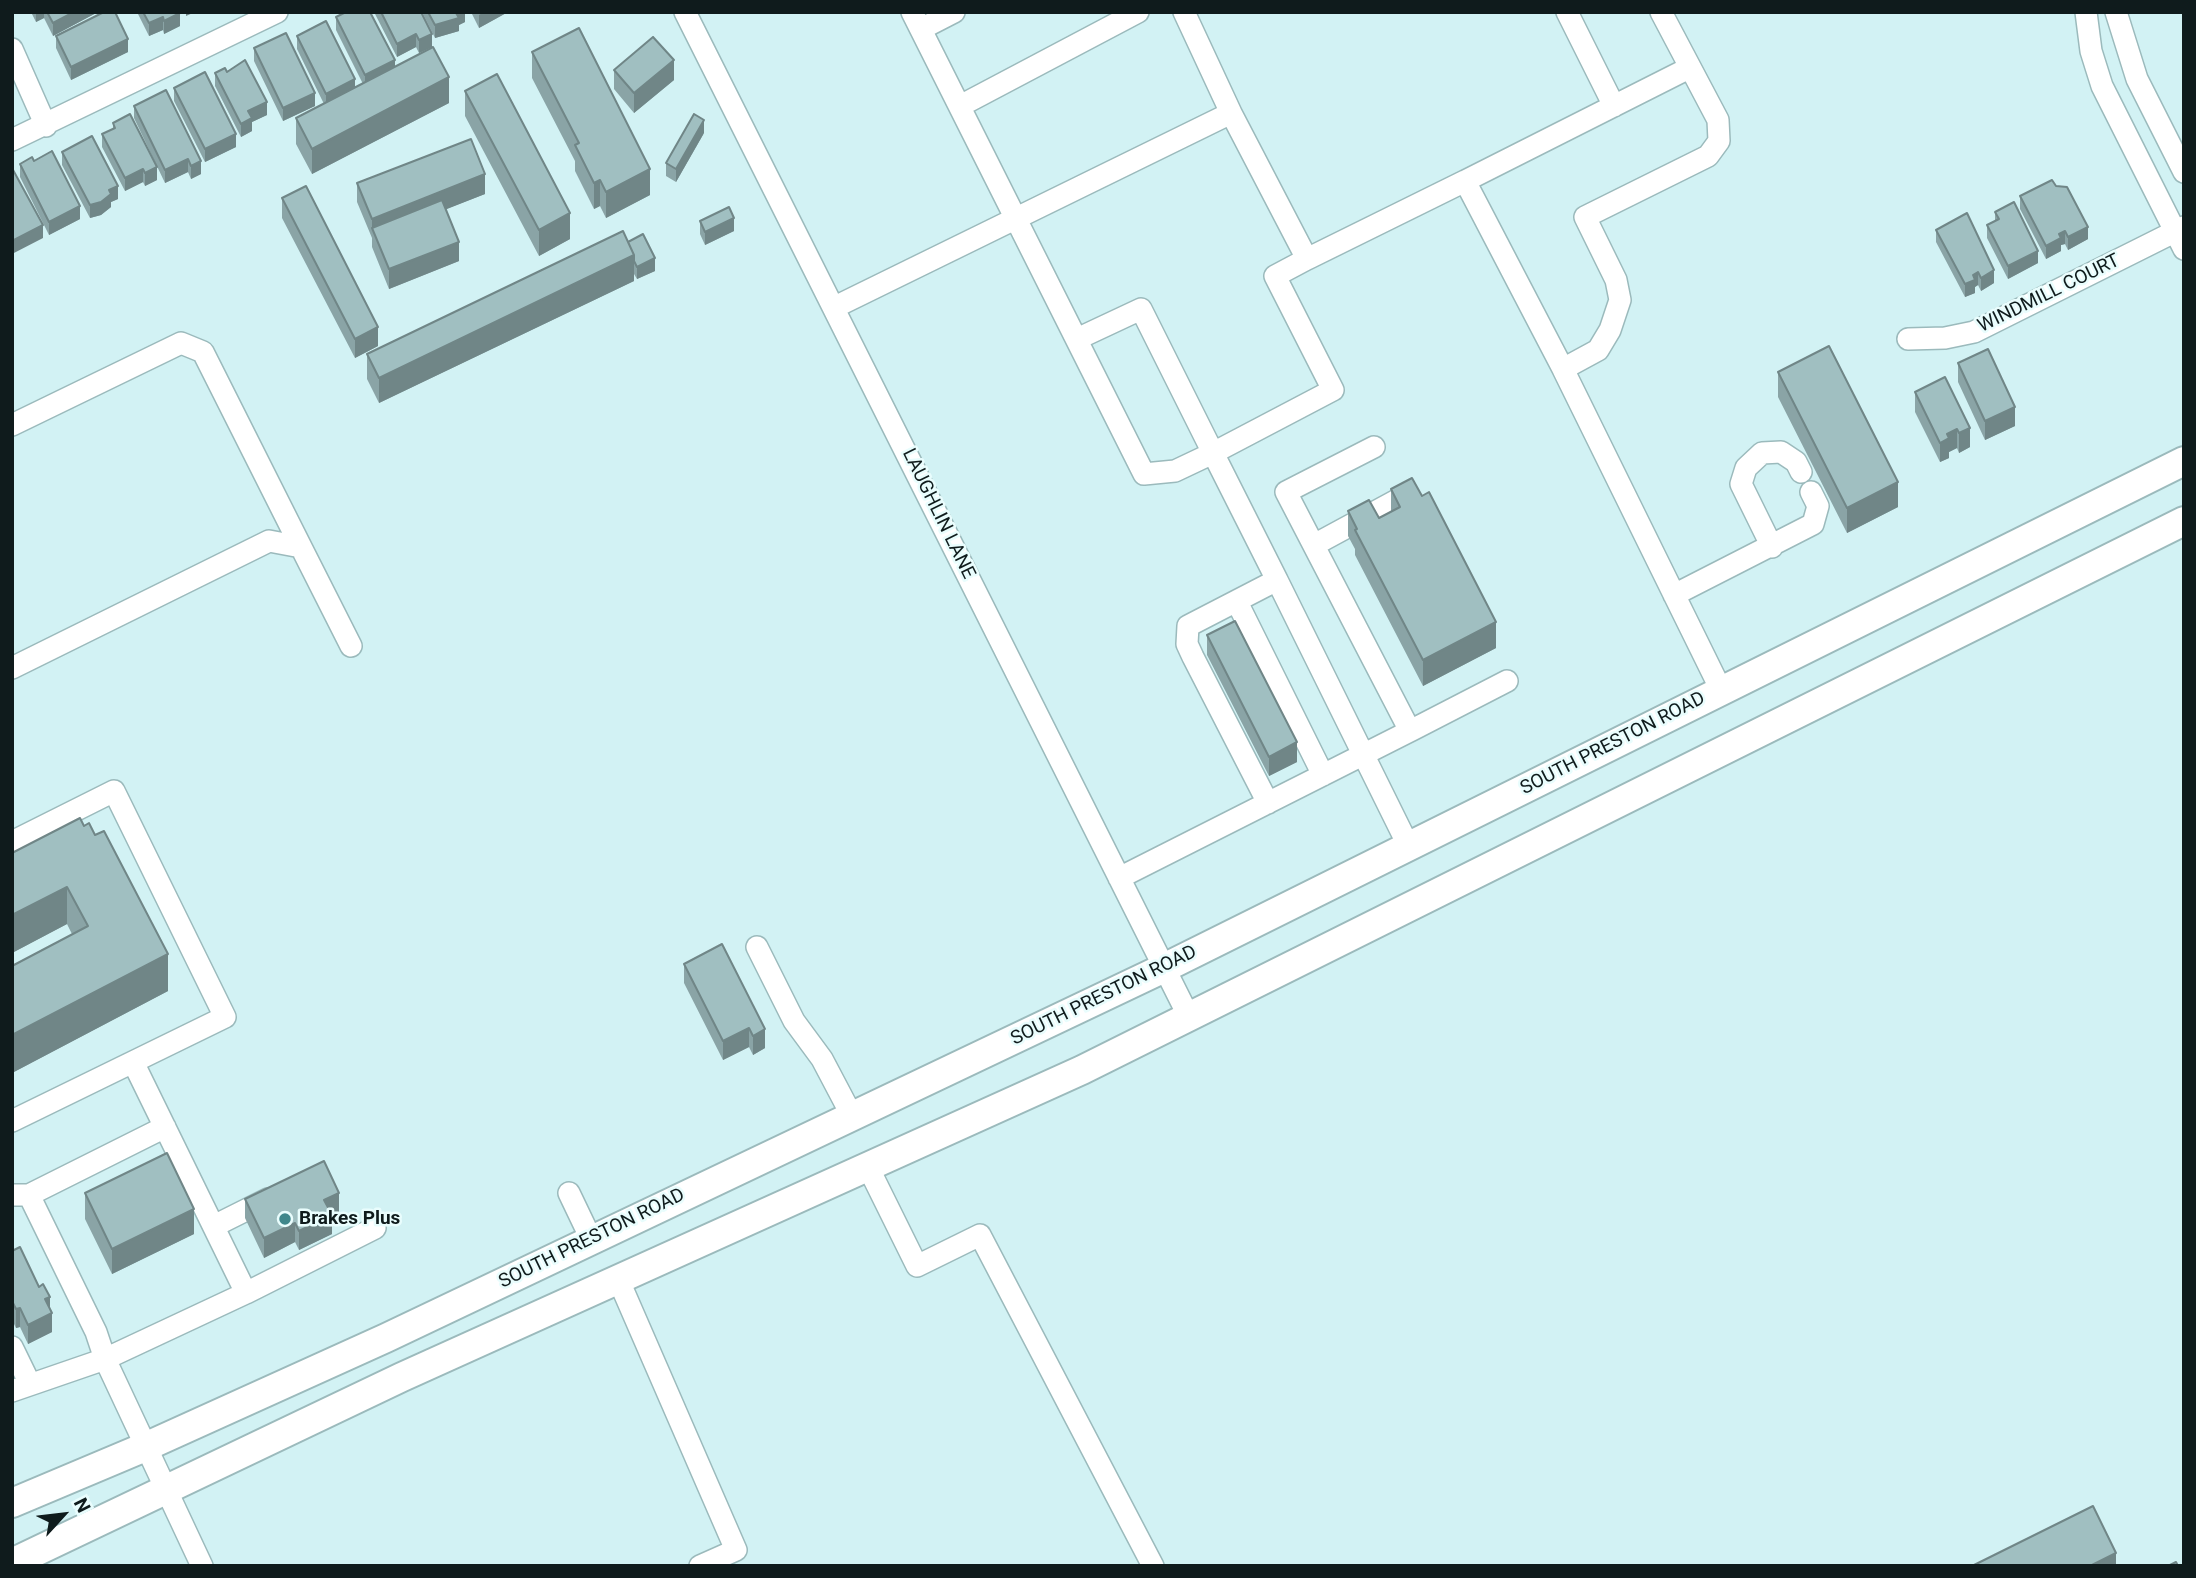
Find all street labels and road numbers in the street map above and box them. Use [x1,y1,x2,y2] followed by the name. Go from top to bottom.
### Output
[1974,250,2124,338] street label: WINDMILL COURT
[897,445,979,583] street label: LAUGHLIN LANE
[1517,688,1709,800] street label: SOUTH PRESTON ROAD
[1007,941,1201,1051] street label: SOUTH PRESTON ROAD
[495,1184,689,1294] street label: SOUTH PRESTON ROAD

